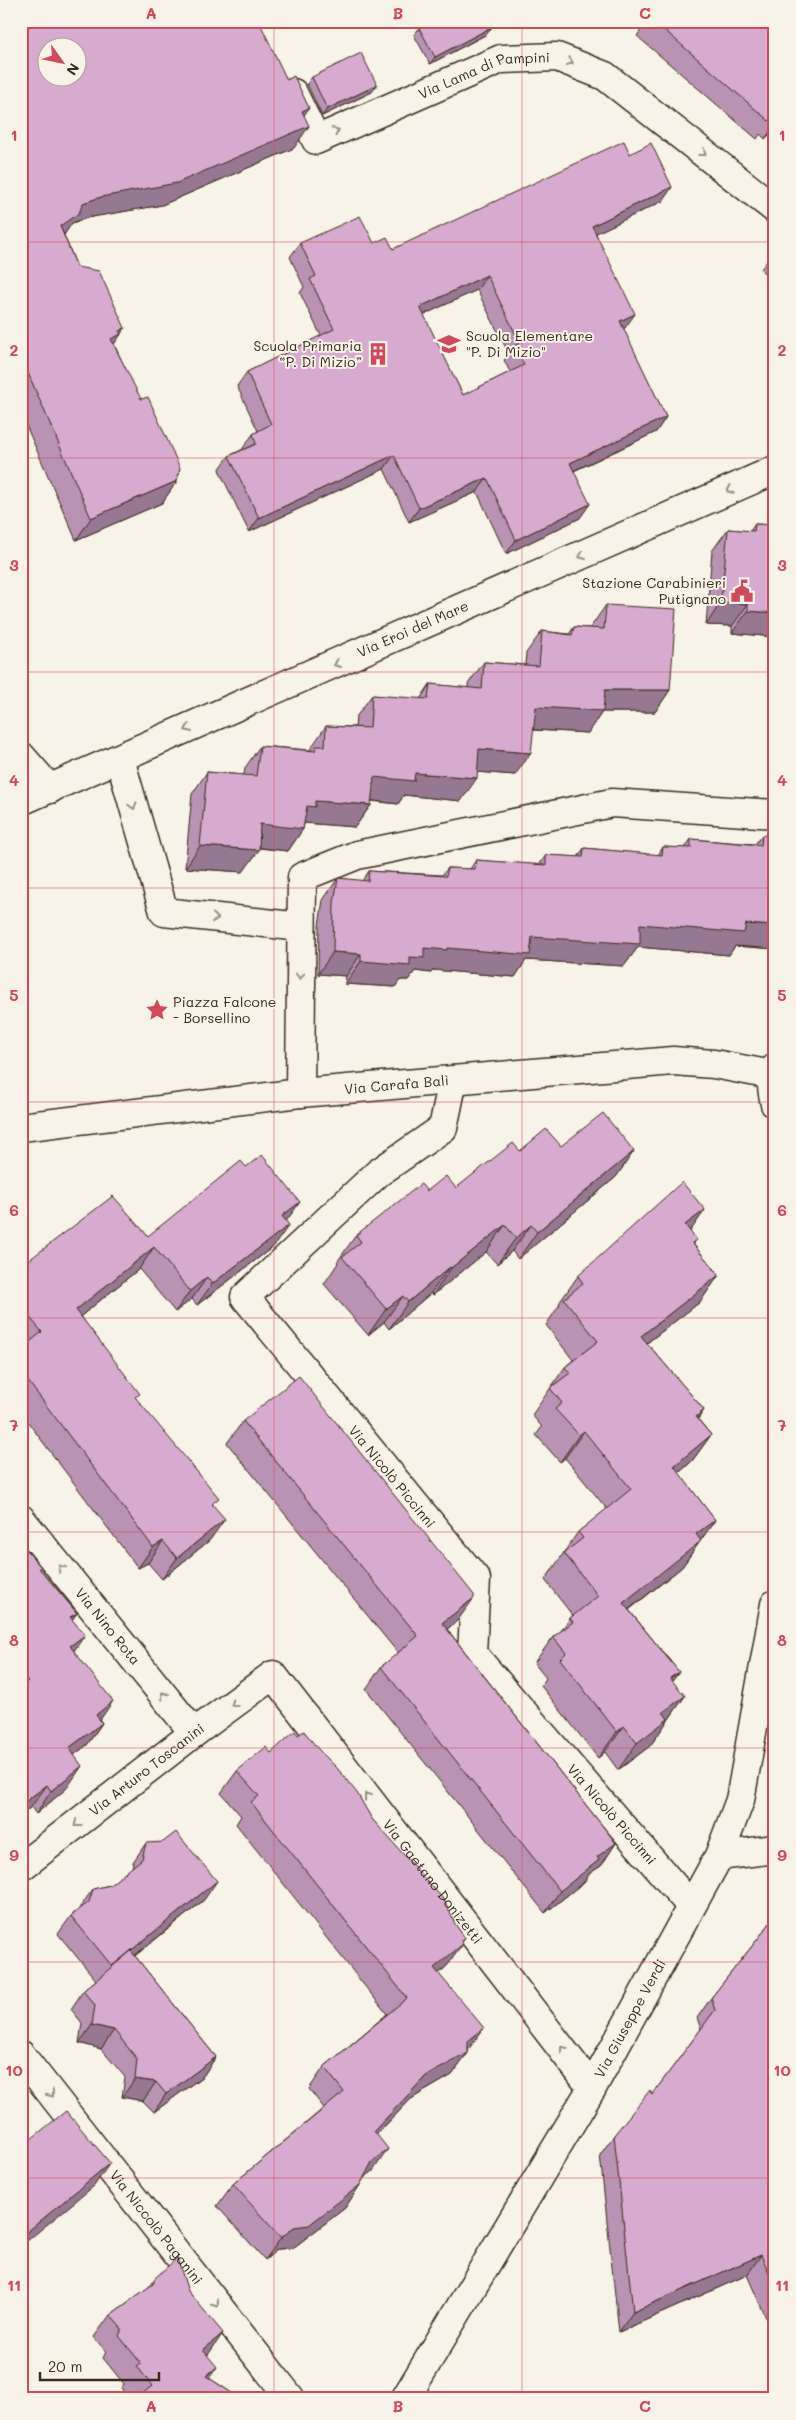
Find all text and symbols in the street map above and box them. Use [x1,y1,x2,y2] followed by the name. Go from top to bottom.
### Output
[145,2,157,23] text: A
[393,2,403,23] text: B
[639,2,651,23] text: C
[38,38,88,88] north arrow
[415,47,550,103] street label: Via Lama di Pampini
[565,55,574,66] one-way arrow
[62,60,84,79] text: N
[10,124,18,145] text: 1
[778,124,786,145] text: 1
[331,127,340,138] one-way arrow
[697,147,707,156] one-way arrow
[466,326,593,361] place label: Scuola Elementare "P. Di Mizio"
[436,331,462,357] school or university icon: Scuola Elementare "P. Di Mizio"
[253,336,362,371] place label: Scuola Primaria “P. Di Mizio”
[10,339,19,360] text: 2
[778,339,787,360] text: 2
[365,341,391,367] building icon: Scuola Primaria “P. Di Mizio”
[726,484,735,495] one-way arrow
[578,550,587,561] one-way arrow
[9,554,19,575] text: 3
[777,554,787,575] text: 3
[582,573,726,608] place label: Stazione Carabinieri Putignano
[729,578,755,604] public building icon: Stazione Carabinieri Putignano
[354,596,471,661] street label: Via Eroi del Mare
[333,657,342,668] one-way arrow
[184,722,193,733] one-way arrow
[9,769,19,790] text: 4
[777,769,787,790] text: 4
[128,801,138,809] one-way arrow
[212,912,220,923] one-way arrow
[295,972,306,980] one-way arrow
[9,984,19,1005] text: 5
[777,984,787,1005] text: 5
[173,992,276,1027] place label: Piazza Falcone - Borsellino
[144,997,170,1023] place icon: Piazza Falcone - Borsellino
[343,1070,450,1098] street label: Via Carafa Balì
[9,1199,19,1220] text: 6
[777,1199,787,1220] text: 6
[10,1414,19,1435] text: 7
[778,1414,787,1435] text: 7
[345,1421,440,1532] street label: Via Nicolò Piccinni
[58,1565,67,1574] one-way arrow
[71,1584,145,1669] street label: Via Nino Rota
[9,1629,19,1650] text: 8
[777,1629,787,1650] text: 8
[161,1692,169,1701] one-way arrow
[231,1698,240,1706] one-way arrow
[85,1719,208,1820] street label: Via Arturo Toscanini
[563,1760,661,1868] street label: Via Nicolò Piccinni
[364,1793,372,1802] one-way arrow
[379,1815,487,1948] street label: Via Gaetano Donizetti
[74,1818,83,1826] one-way arrow
[9,1844,19,1865] text: 9
[777,1844,787,1865] text: 9
[589,1956,670,2081] street label: Via Giuseppe Verdi
[560,2046,568,2055] one-way arrow
[5,2059,23,2080] text: 10
[773,2059,791,2080] text: 10
[46,2088,55,2097] one-way arrow
[106,2166,207,2288] street label: Via Niccolò Paganini
[7,2274,21,2295] text: 11
[775,2274,789,2295] text: 11
[211,2298,219,2307] one-way arrow
[40,2350,159,2382] scale bar
[48,2356,82,2376] text: 20 m
[145,2395,157,2416] text: A
[393,2395,403,2416] text: B
[639,2395,651,2416] text: C

